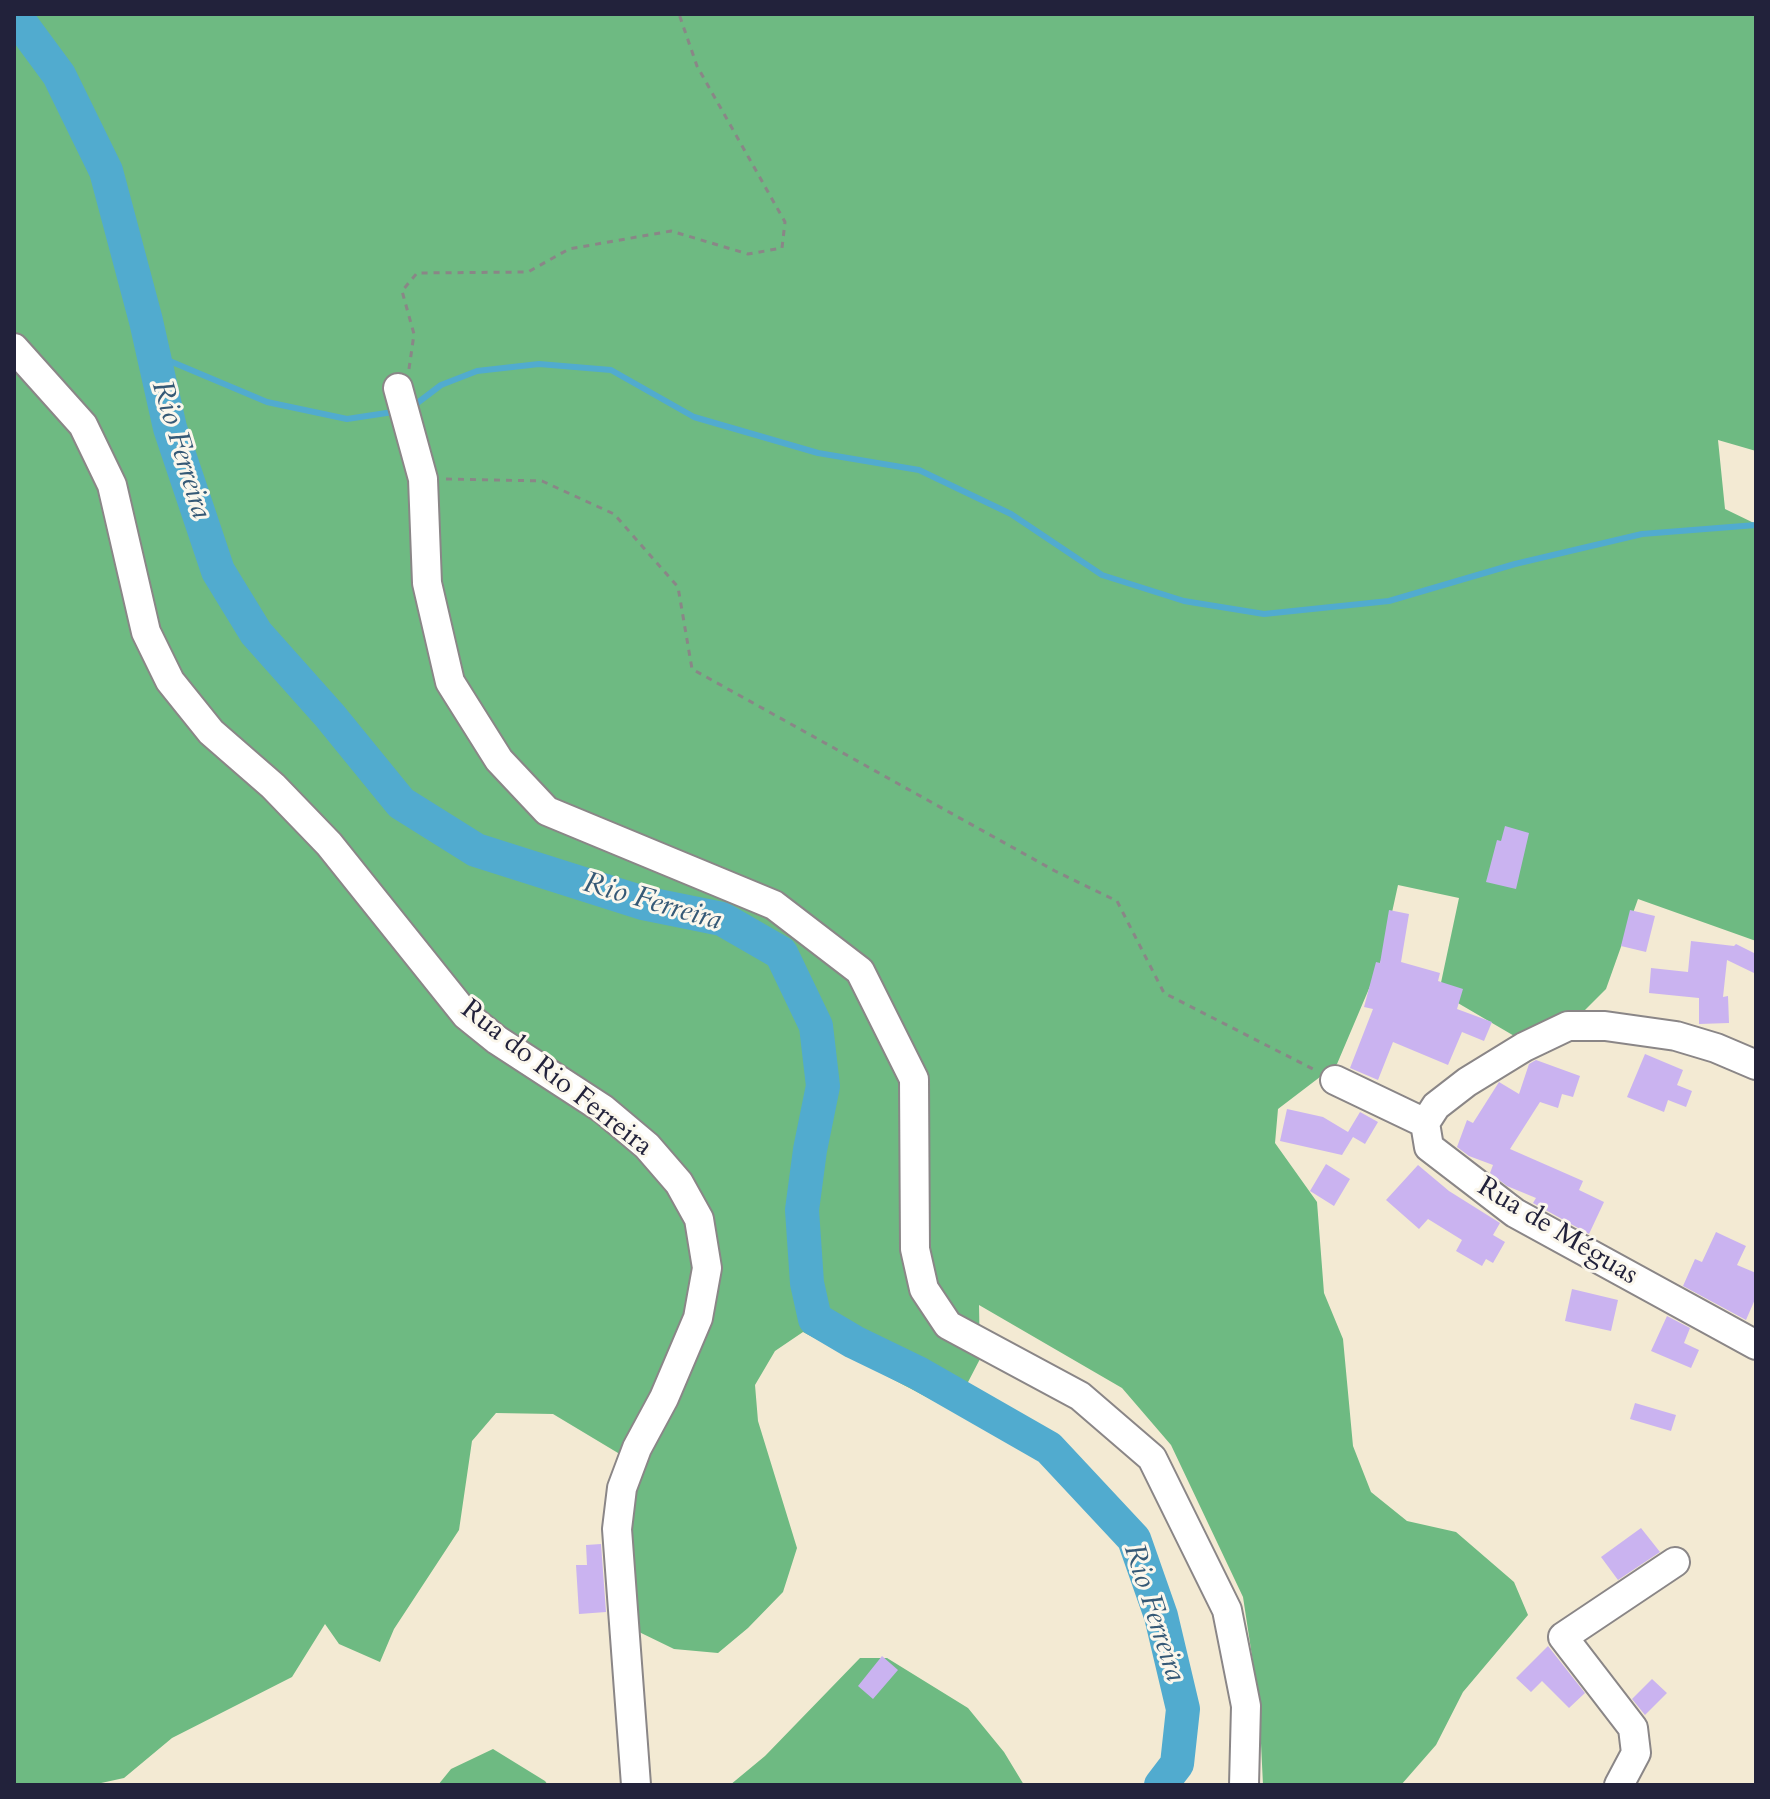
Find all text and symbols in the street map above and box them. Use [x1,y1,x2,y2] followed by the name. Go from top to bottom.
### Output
[142,377,218,523] water label: Rio Ferreira
[579,866,725,940] water label: Rio Ferreira
[454,994,658,1164] street label: Rua do Rio Ferreira
[1471,1171,1643,1293] street label: Rua de Méguas
[1114,1540,1192,1686] water label: Rio Ferreira

